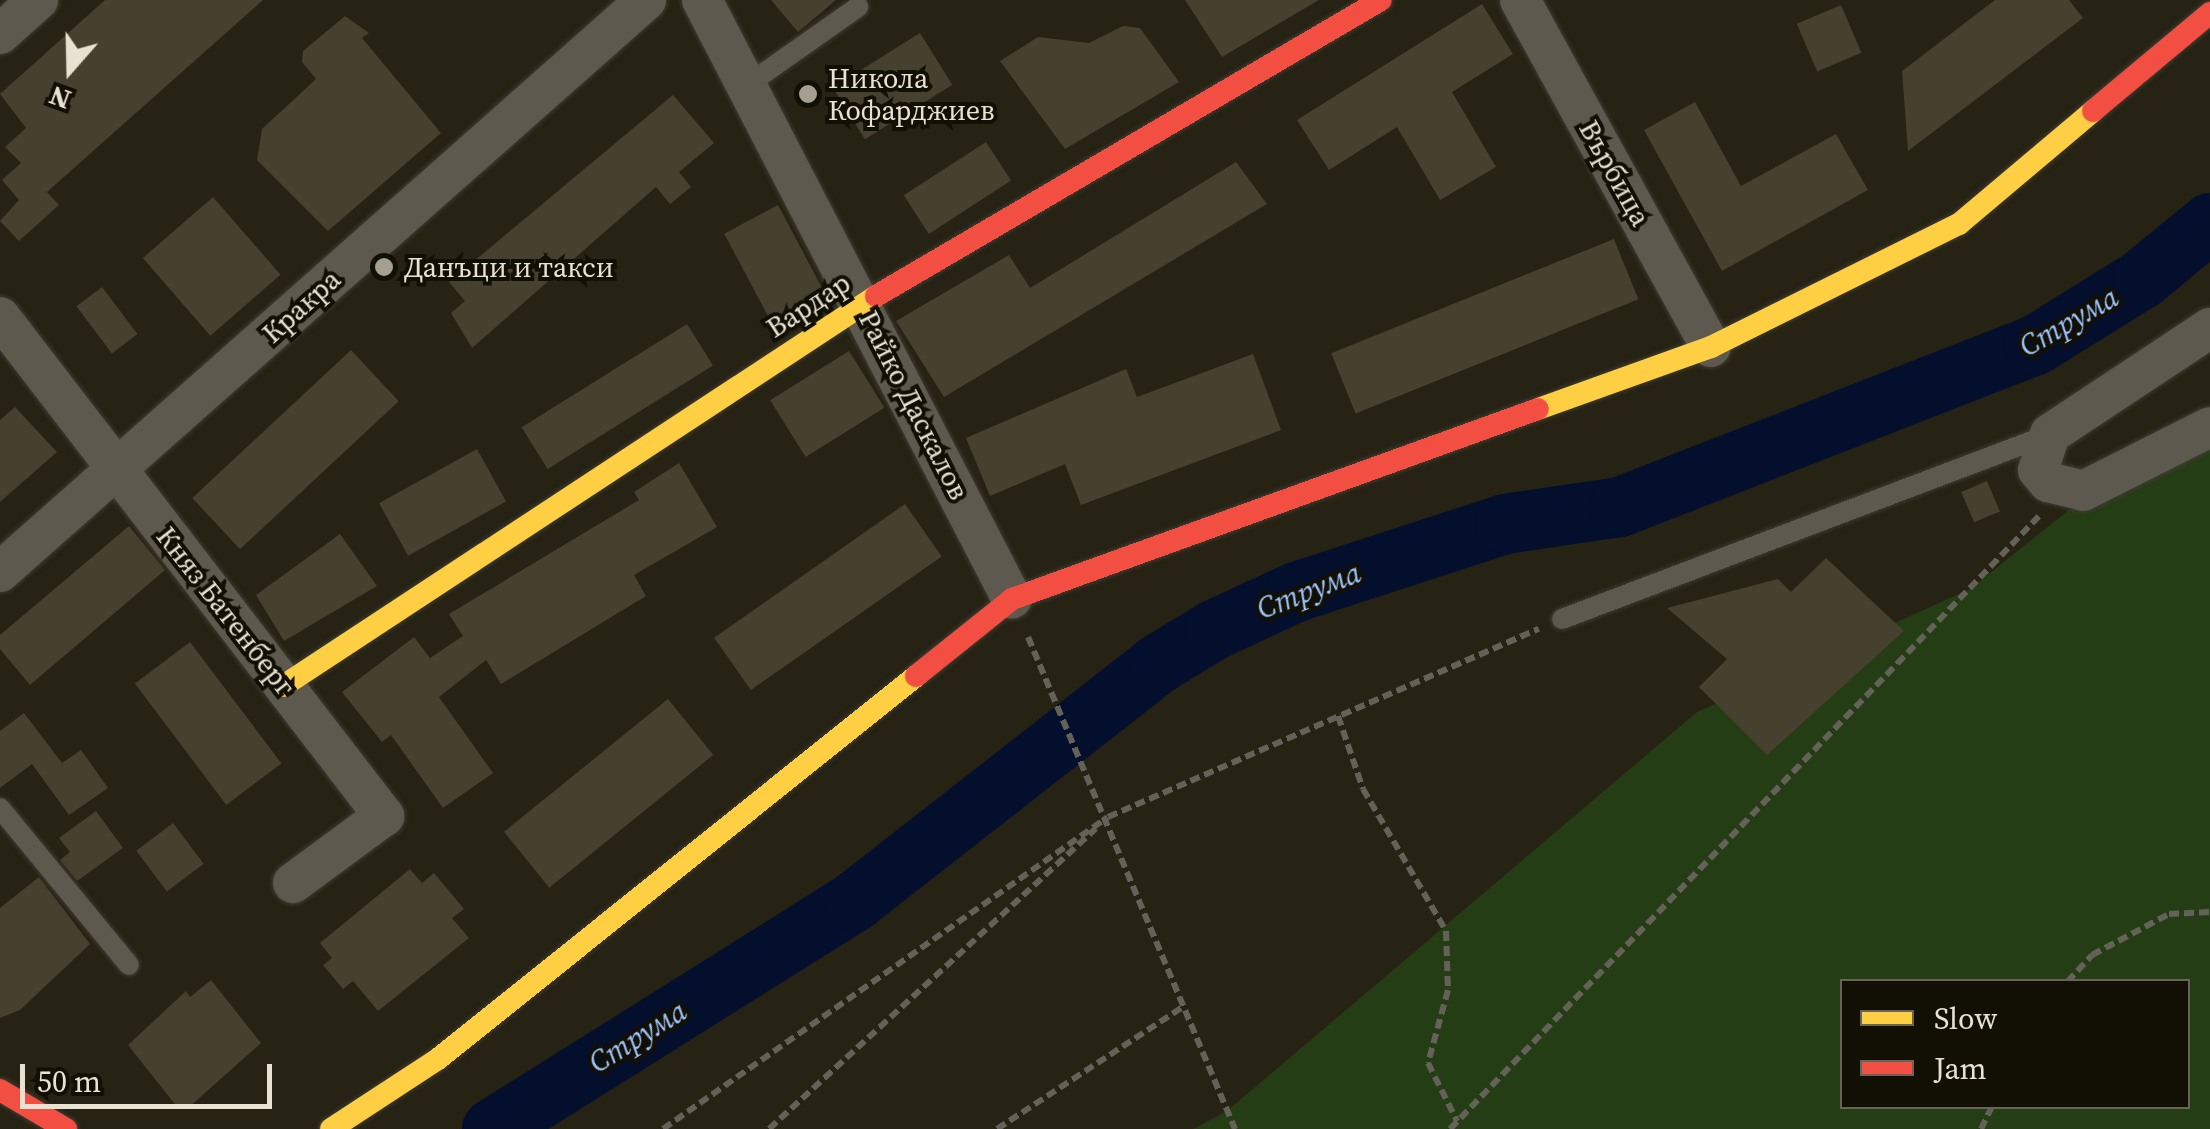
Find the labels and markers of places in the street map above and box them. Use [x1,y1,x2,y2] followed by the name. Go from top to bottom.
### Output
[828,61,994,127] place label: Никола Кофарджиев
[797,83,819,105] marker: Никола Кофарджиев
[404,250,614,284] place label: Данъци и такси
[373,256,395,278] marker: Данъци и такси

